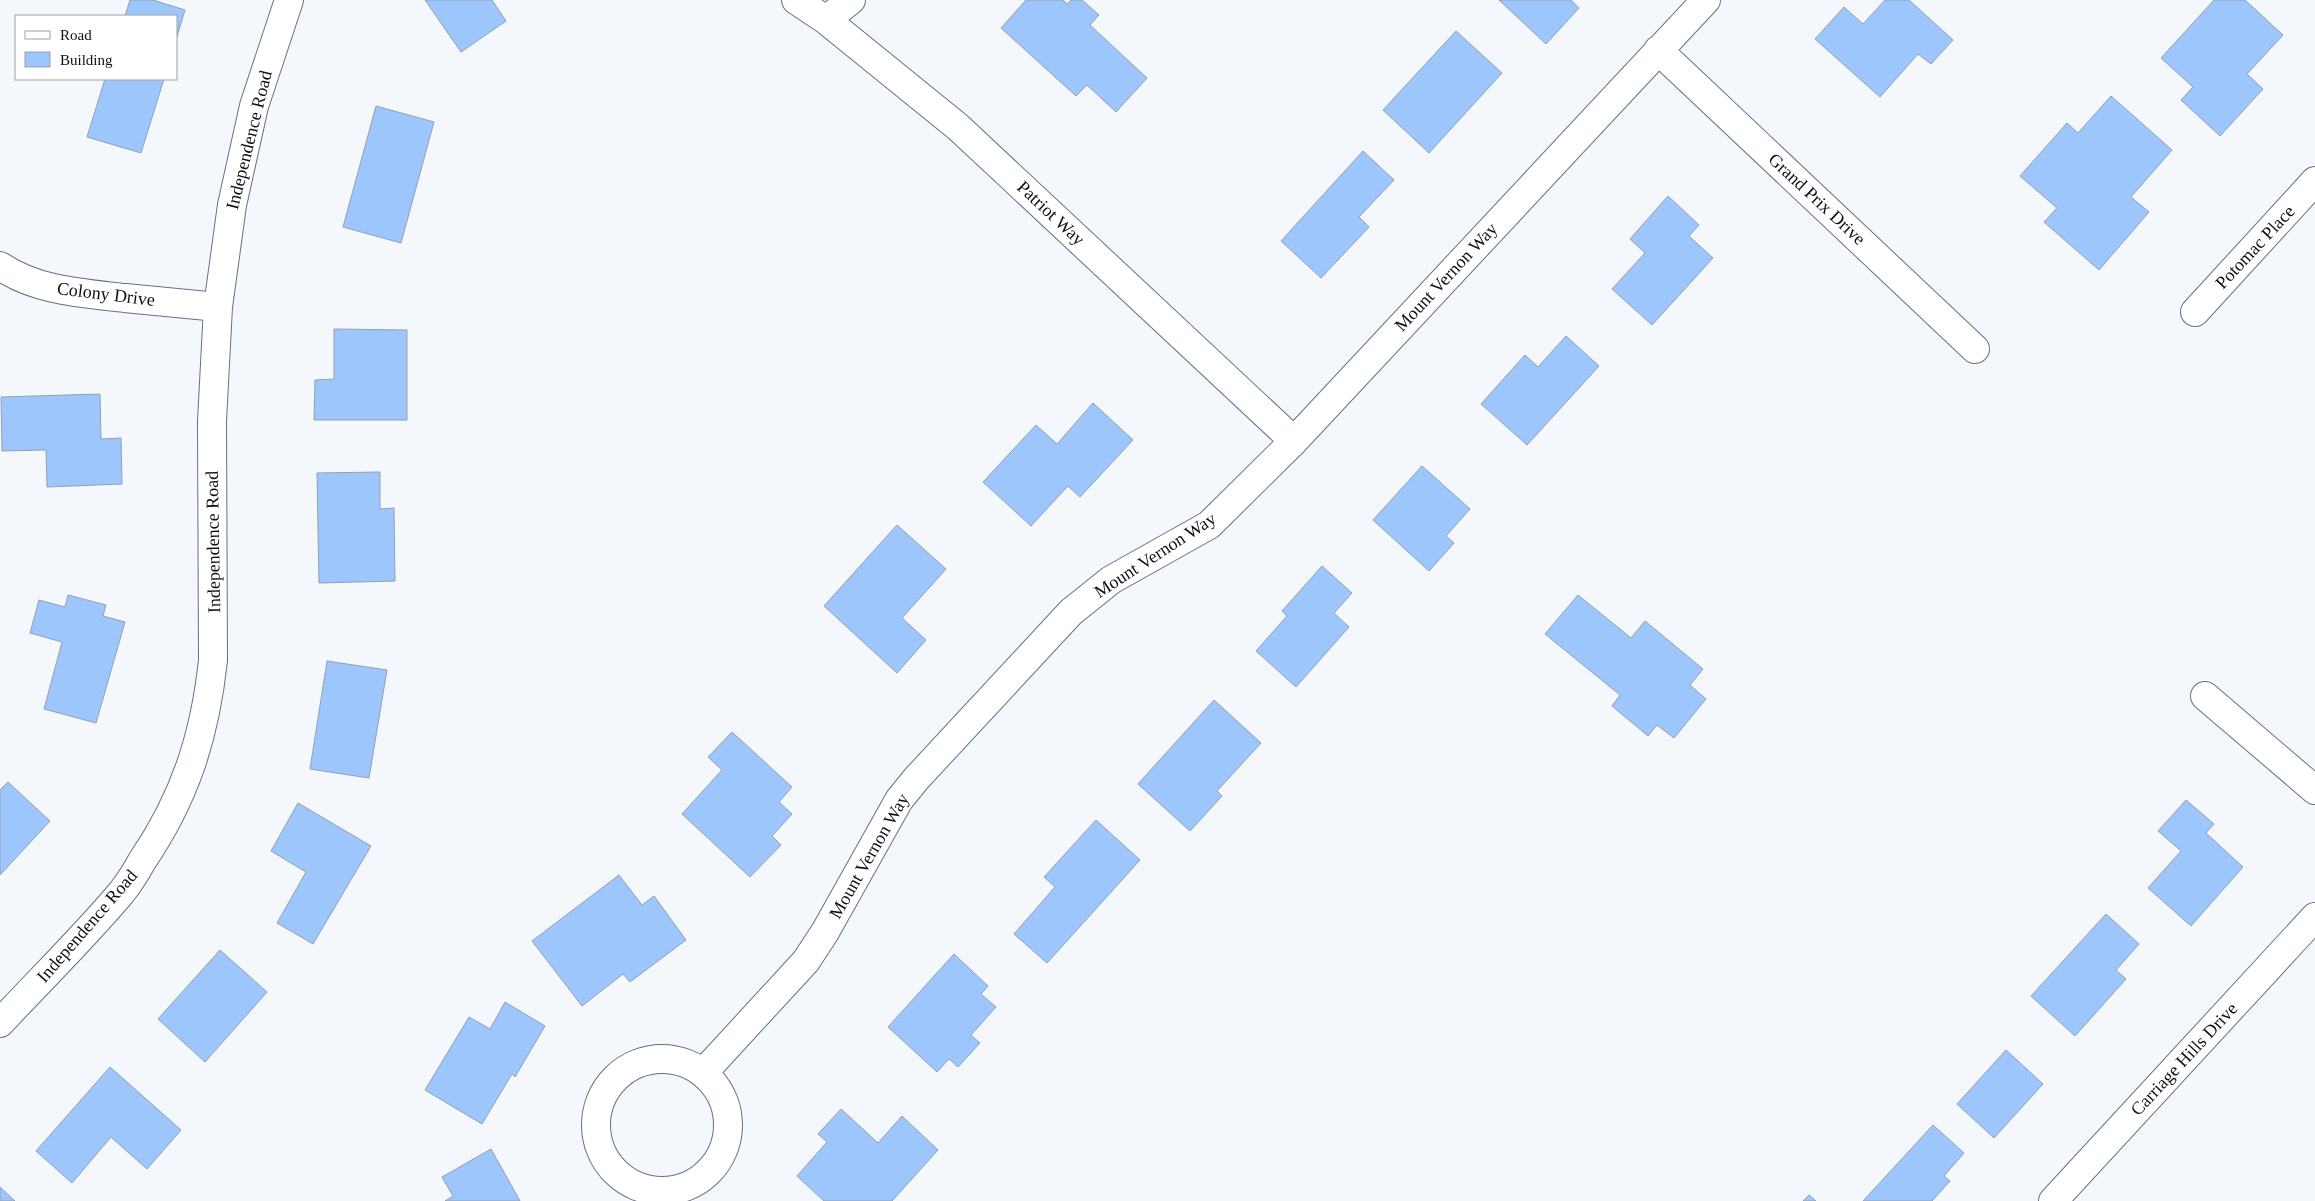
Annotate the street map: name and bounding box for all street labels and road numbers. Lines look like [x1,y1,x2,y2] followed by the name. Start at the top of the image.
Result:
[222,68,276,212] street label: Independence Road
[1764,149,1870,249] street label: Grand Prix Drive
[1013,177,1089,249] street label: Patriot Way
[2211,201,2299,293] street label: Potomac Place
[1391,219,1501,335] street label: Mount Vernon Way
[56,278,156,310] street label: Colony Drive
[202,471,224,613] street label: Independence Road
[1090,508,1220,602] street label: Mount Vernon Way
[825,790,913,922] street label: Mount Vernon Way
[33,866,141,986] street label: Independence Road
[2127,998,2241,1120] street label: Carriage Hills Drive

